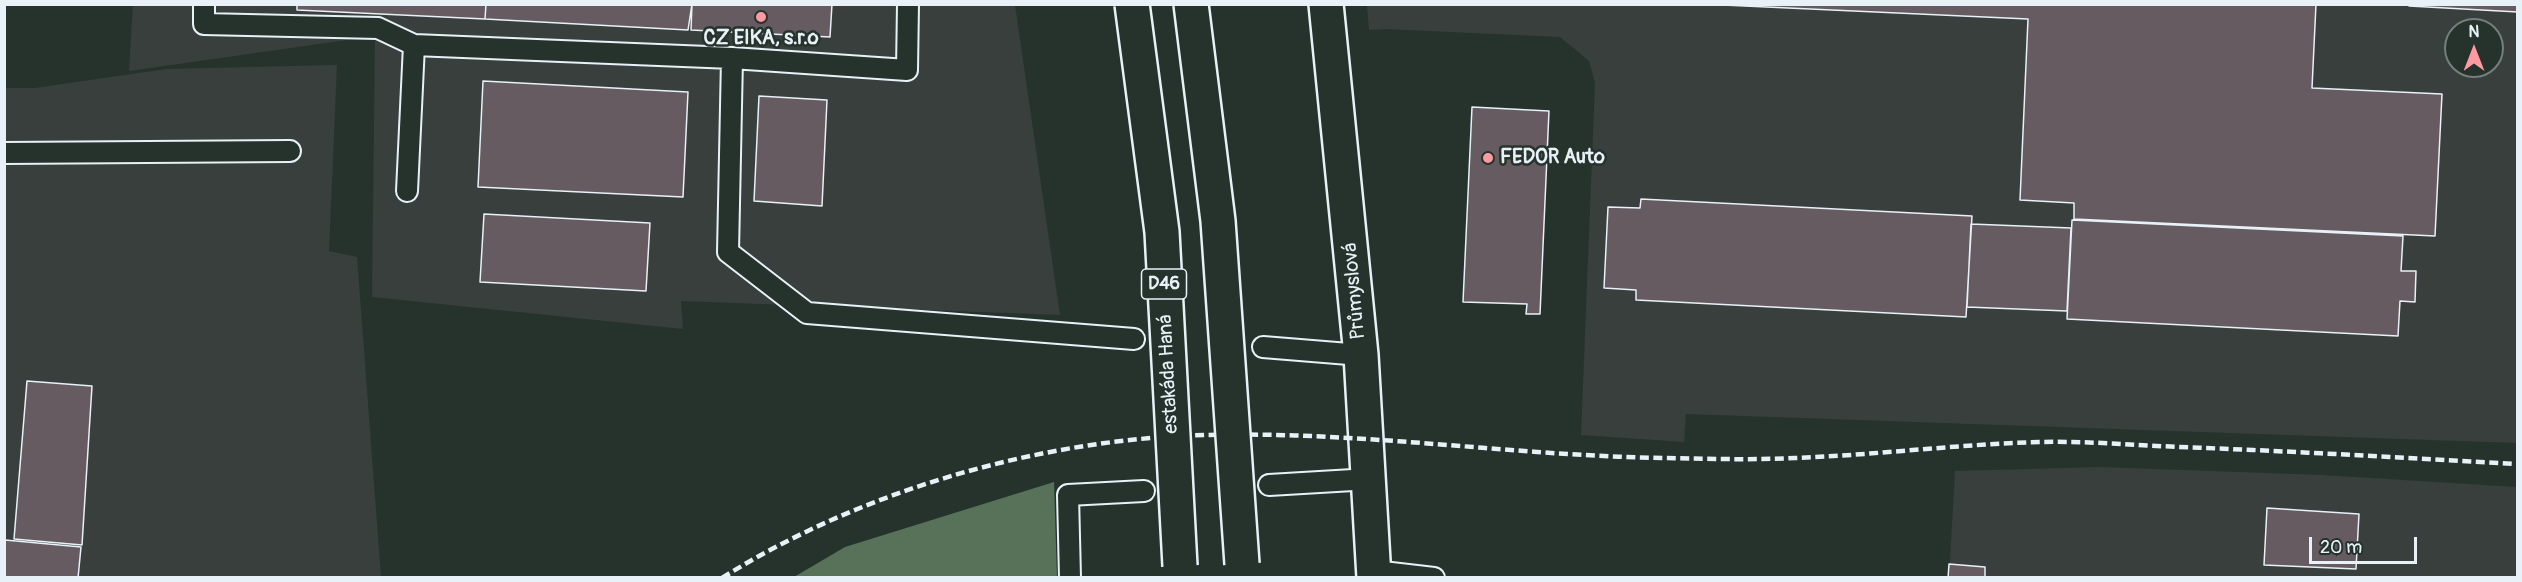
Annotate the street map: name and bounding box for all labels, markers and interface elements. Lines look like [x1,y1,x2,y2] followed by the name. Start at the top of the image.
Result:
[754,10,768,24] marker: CZ EIKA, s.r.o
[2444,18,2504,78] north arrow
[2469,22,2479,42] text: N
[703,27,819,51] place label: CZ EIKA, s.r.o
[1500,146,1605,170] place label: FEDOR Auto
[1481,151,1495,165] marker: FEDOR Auto
[1339,242,1371,340] street label: Průmyslová
[1142,269,1186,299] road number: D46
[1154,314,1184,434] street label: estakáda Haná
[2312,525,2420,563] scale bar
[2320,536,2362,559] text: 20 m

